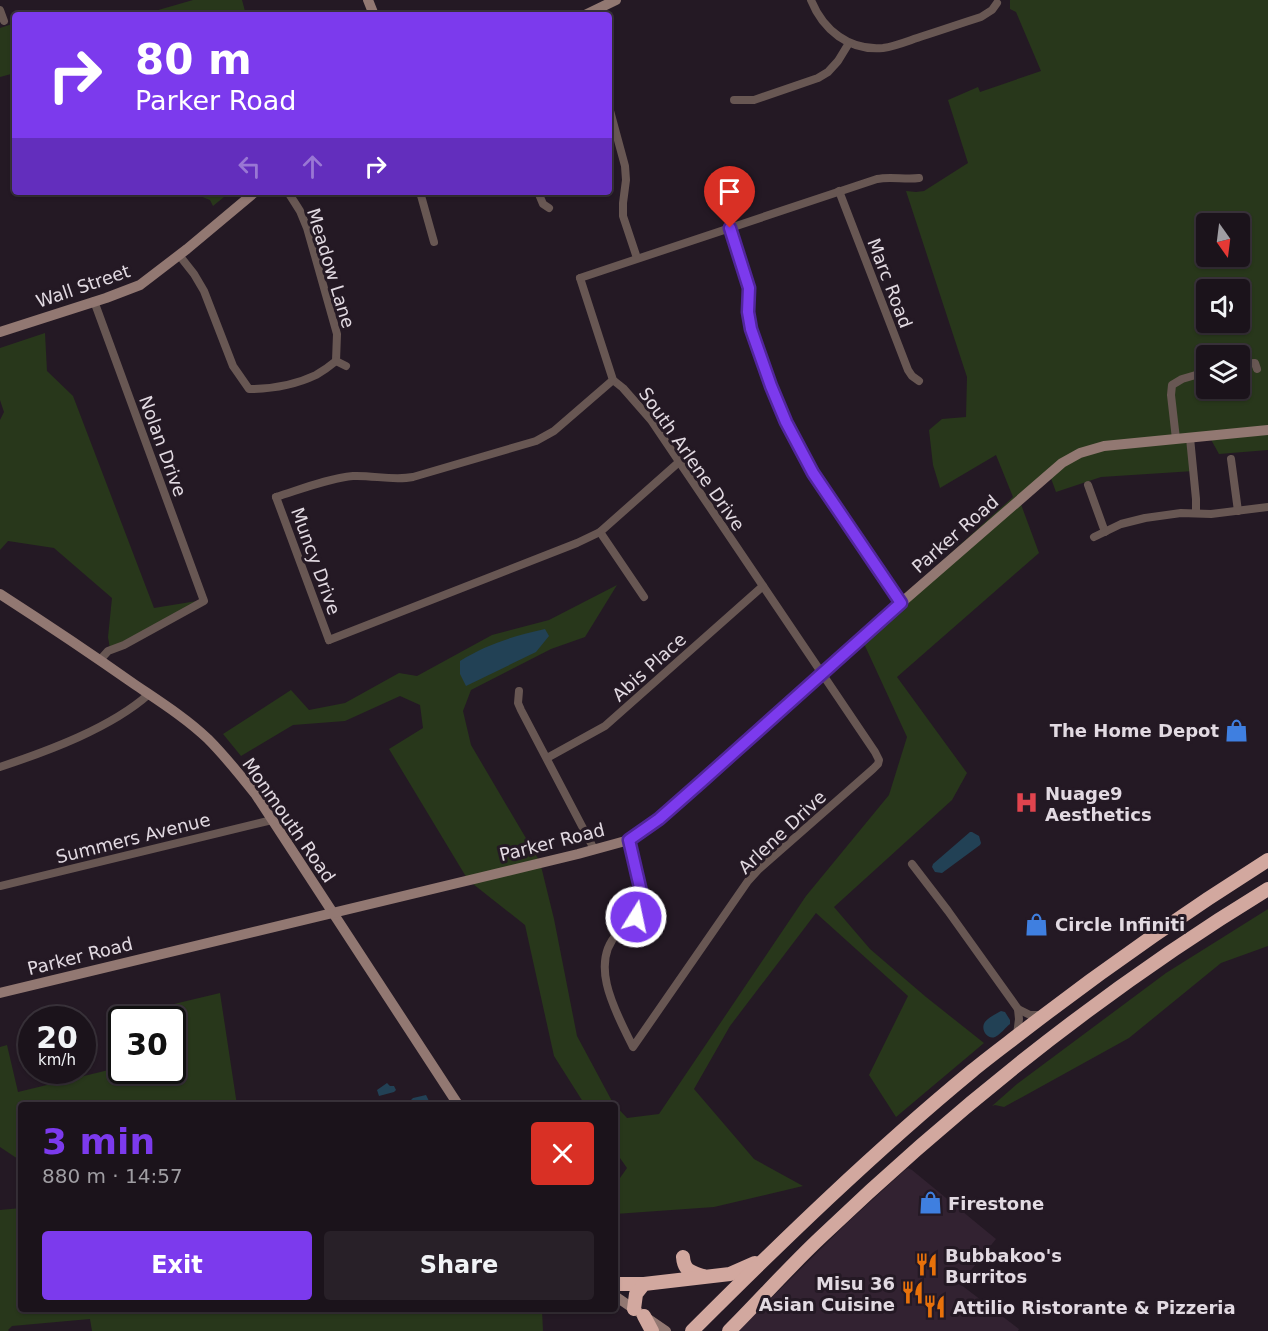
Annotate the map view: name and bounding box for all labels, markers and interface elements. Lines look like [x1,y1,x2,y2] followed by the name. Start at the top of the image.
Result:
[135,35,252,84] text: 80 m
[36,36,114,114] icon: right
[135,85,296,116] text: Parker Road
[233,150,266,183] icon: left
[296,150,329,183] icon: ahead
[359,150,392,183] icon: right
[704,166,755,228] pin
[713,175,746,208] icon: arrive
[303,206,359,330] street label: Meadow Lane
[1196,213,1250,267] north arrow
[1196,213,1250,399] map controls
[863,235,917,331] street label: Marc Road
[33,260,133,312] street label: Wall Street
[1196,279,1250,333] button: sound
[1196,345,1250,399] button: layers
[635,383,749,535] street label: South Arlene Drive
[135,393,191,499] street label: Nolan Drive
[907,491,1003,577] street label: Parker Road
[287,504,345,618] street label: Muncy Drive
[608,629,690,705] street label: Abis Place
[1224,717,1250,743] shop icon: The Home Depot
[1050,720,1219,741] place label: The Home Depot
[238,754,340,886] street label: Monmouth Road
[1045,783,1152,825] place label: Nuage9 Aesthetics
[734,786,830,878] street label: Arlene Drive
[1014,790,1040,816] hospital icon: Nuage9 Aesthetics
[54,809,212,867] street label: Summers Avenue
[497,819,607,865] street label: Parker Road
[604,885,668,949] position arrow
[1024,911,1050,937] shop icon: Circle Infiniti
[1055,914,1185,935] place label: Circle Infiniti
[25,933,135,979] street label: Parker Road
[108,1006,186,1084] speed limit sign: 30
[36,1020,78,1055] text: 20
[38,1051,76,1069] text: km/h
[42,1121,155,1162] text: 3 min
[531,1122,594,1185] button: close
[42,1164,183,1188] text: 880 m · 14:57
[917,1190,943,1216] shop icon: Firestone
[948,1193,1044,1214] place label: Firestone
[42,1231,312,1300] button: Exit
[324,1231,594,1300] button: Share
[945,1245,1062,1287] place label: Bubbakoo's Burritos
[914,1252,940,1278] restaurant icon: Bubbakoo's Burritos
[759,1273,895,1315] place label: Misu 36 Asian Cuisine
[900,1280,926,1306] restaurant icon: Misu 36 Asian Cuisine
[922,1294,948,1320] restaurant icon: Attilio Ristorante & Pizzeria
[953,1297,1236,1318] place label: Attilio Ristorante & Pizzeria

